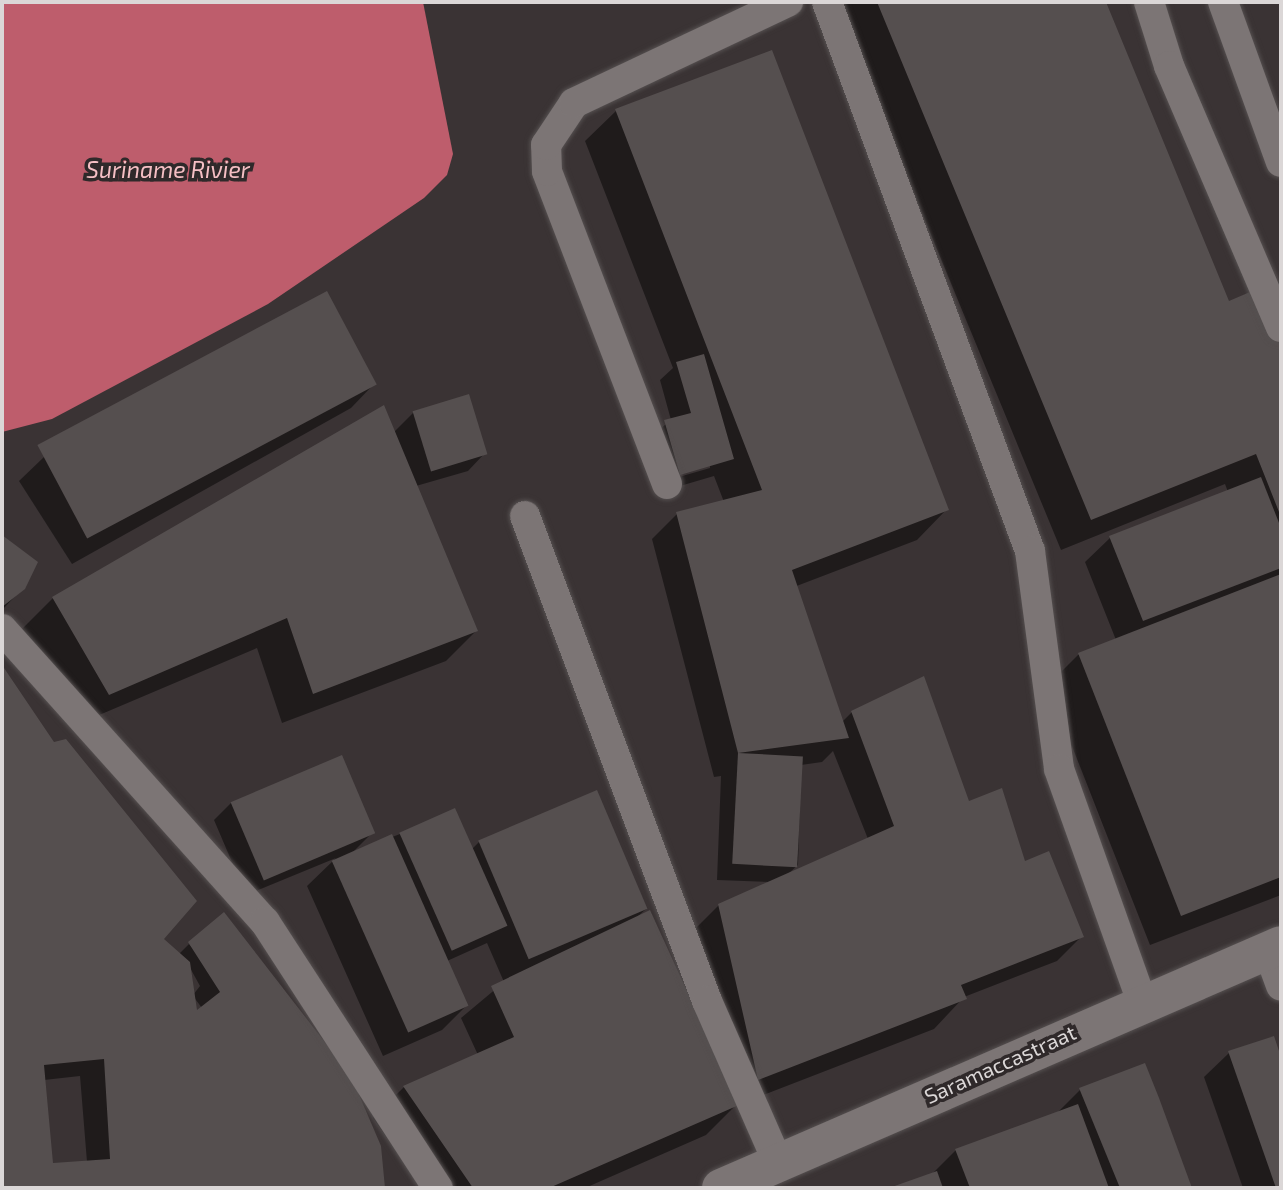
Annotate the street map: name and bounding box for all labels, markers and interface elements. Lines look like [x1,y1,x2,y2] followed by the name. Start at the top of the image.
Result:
[86,155,250,183] water label: Suriname Rivier
[920,1019,1080,1109] street label: Saramaccastraat

